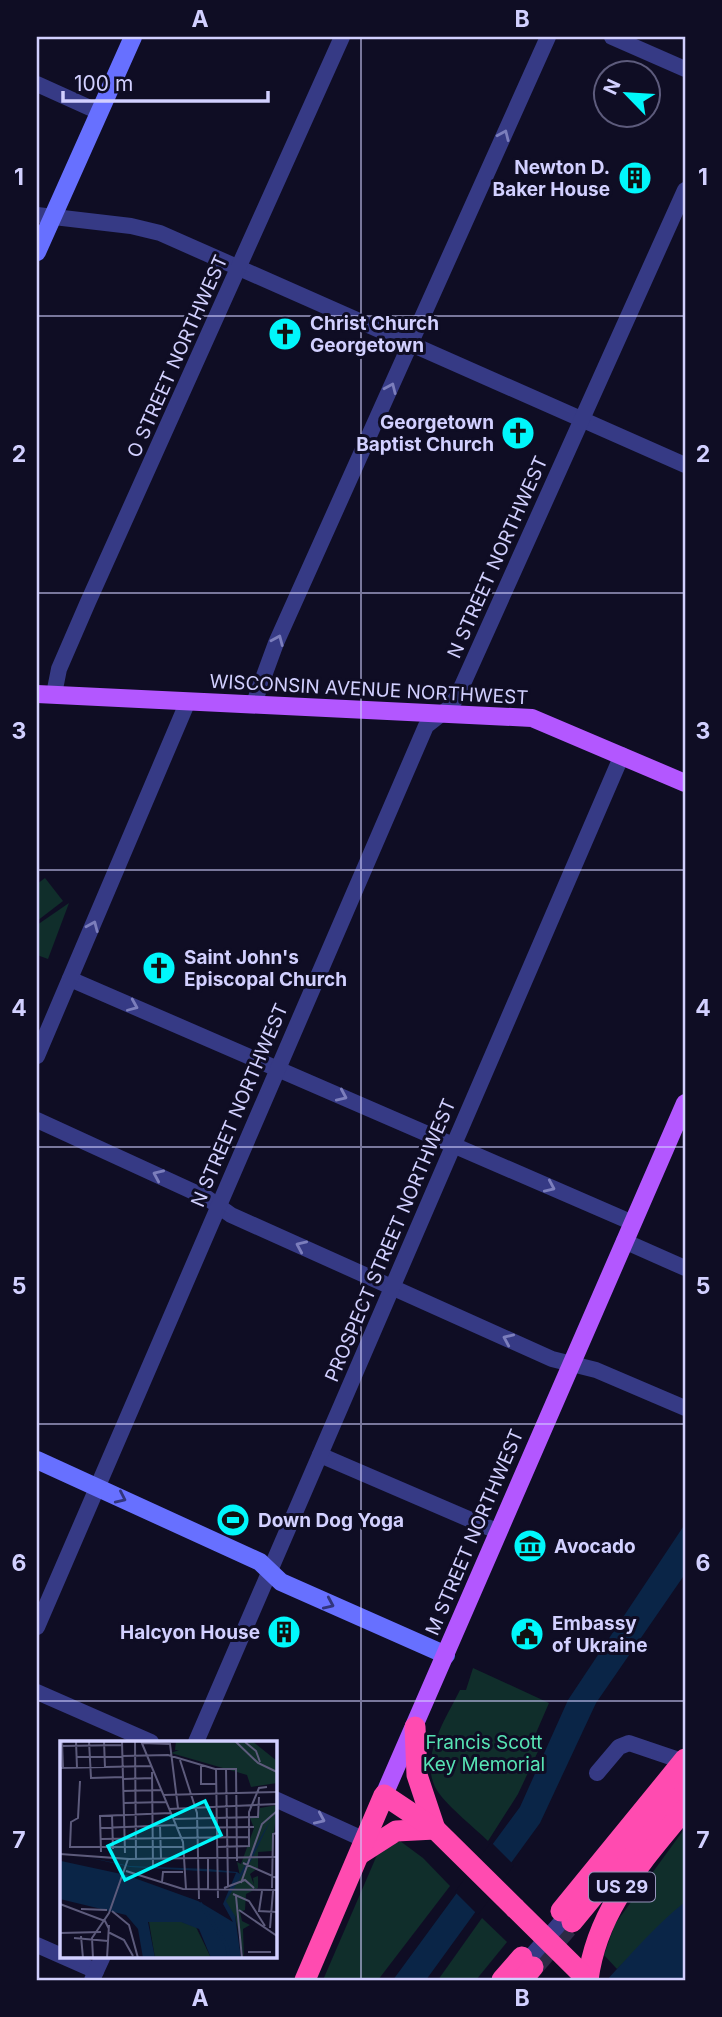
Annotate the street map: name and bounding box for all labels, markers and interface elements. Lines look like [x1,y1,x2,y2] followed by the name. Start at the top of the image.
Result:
[191,5,209,33] text: A
[514,5,530,33] text: B
[63,60,268,104] scale bar
[592,60,662,130] north arrow
[74,71,133,96] text: 100 m
[599,76,626,98] text: N
[496,130,510,142] one-way arrow
[493,156,610,201] place label: Newton D. Baker House
[616,159,654,197] building icon: Newton D. Baker House
[14,163,24,191] text: 1
[698,163,708,191] text: 1
[122,251,233,461] street label: O STREET NORTHWEST
[310,312,439,357] place label: Christ Church Georgetown
[266,315,304,353] church icon: Christ Church Georgetown
[383,382,397,395] one-way arrow
[356,411,494,456] place label: Georgetown Baptist Church
[499,414,537,452] church icon: Georgetown Baptist Church
[12,440,26,468] text: 2
[696,440,710,468] text: 2
[442,453,552,662] street label: N STREET NORTHWEST
[269,634,283,646] one-way arrow
[209,670,529,709] street label: WISCONSIN AVENUE NORTHWEST
[12,717,26,745] text: 3
[696,717,710,745] text: 3
[85,920,99,933] one-way arrow
[184,946,347,991] place label: Saint John's Episcopal Church
[140,949,178,987] church icon: Saint John's Episcopal Church
[11,994,27,1022] text: 4
[695,994,711,1022] text: 4
[125,998,138,1012] one-way arrow
[186,1000,293,1210] street label: N STREET NORTHWEST
[335,1088,347,1102] one-way arrow
[320,1095,461,1385] street label: PROSPECT STREET NORTHWEST
[153,1170,165,1184] one-way arrow
[543,1179,555,1193] one-way arrow
[295,1240,308,1254] one-way arrow
[12,1272,26,1300] text: 5
[696,1272,710,1300] text: 5
[503,1333,515,1347] one-way arrow
[421,1426,528,1639] street label: M STREET NORTHWEST
[114,1490,127,1504] one-way arrow
[214,1501,252,1539] sports icon: Down Dog Yoga
[258,1509,404,1532] place label: Down Dog Yoga
[511,1527,549,1565] museum icon: Avocado
[554,1535,636,1558] place label: Avocado
[12,1549,26,1577] text: 6
[696,1549,710,1577] text: 6
[322,1596,334,1610] one-way arrow
[552,1612,647,1657] place label: Embassy of Ukraine
[265,1613,303,1651] building icon: Halcyon House
[508,1615,546,1653] public building icon: Embassy of Ukraine
[120,1621,260,1644] place label: Halcyon House
[423,1731,545,1776] park label: Francis Scott Key Memorial
[60,1741,276,1958] inset map
[313,1811,325,1825] one-way arrow
[12,1826,26,1854] text: 7
[696,1826,710,1854] text: 7
[589,1872,655,1901] road number: US 29
[191,1984,209,2012] text: A
[514,1984,530,2012] text: B

